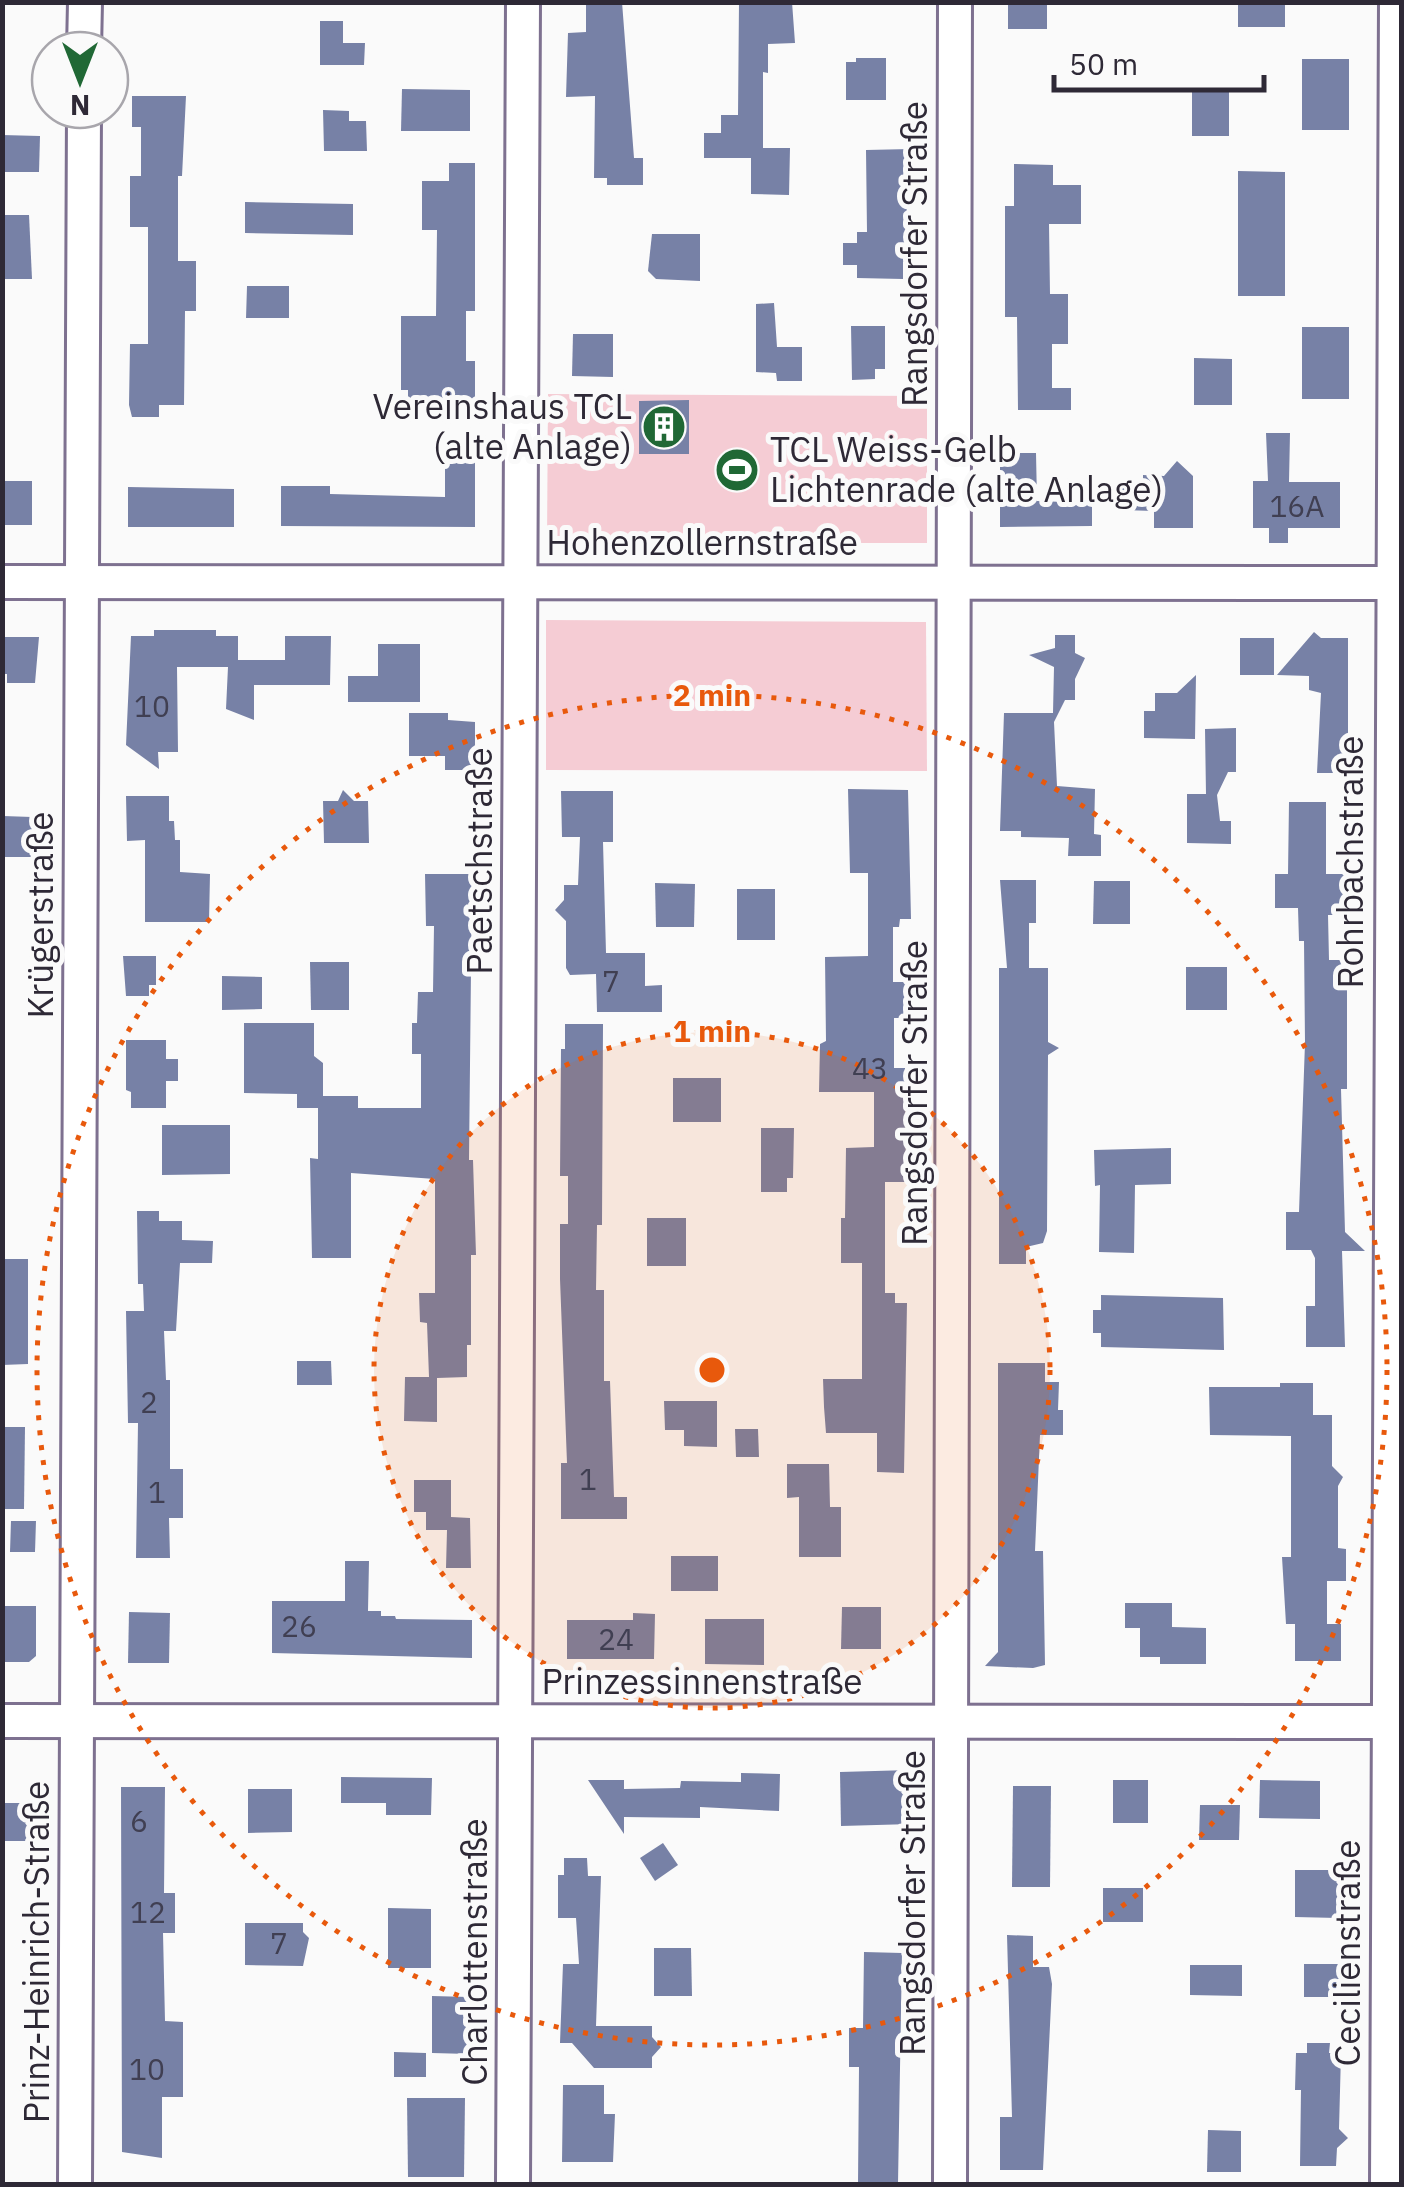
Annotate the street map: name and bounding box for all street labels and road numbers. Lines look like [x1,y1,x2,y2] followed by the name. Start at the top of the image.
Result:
[891,101,937,407] street label: Rangsdorfer Straße
[546,519,858,565] street label: Hohenzollernstraße
[1327,736,1373,988] street label: Rohrbachstraße
[456,747,502,975] street label: Paetschstraße
[17,812,63,1019] street label: Krügerstraße
[891,940,937,1246] street label: Rangsdorfer Straße
[541,1658,863,1704] street label: Prinzessinnenstraße
[889,1750,935,2056] street label: Rangsdorfer Straße
[13,1781,59,2123] street label: Prinz-Heinrich-Straße
[451,1818,497,2086] street label: Charlottenstraße
[1324,1840,1370,2066] street label: Cecilienstraße

